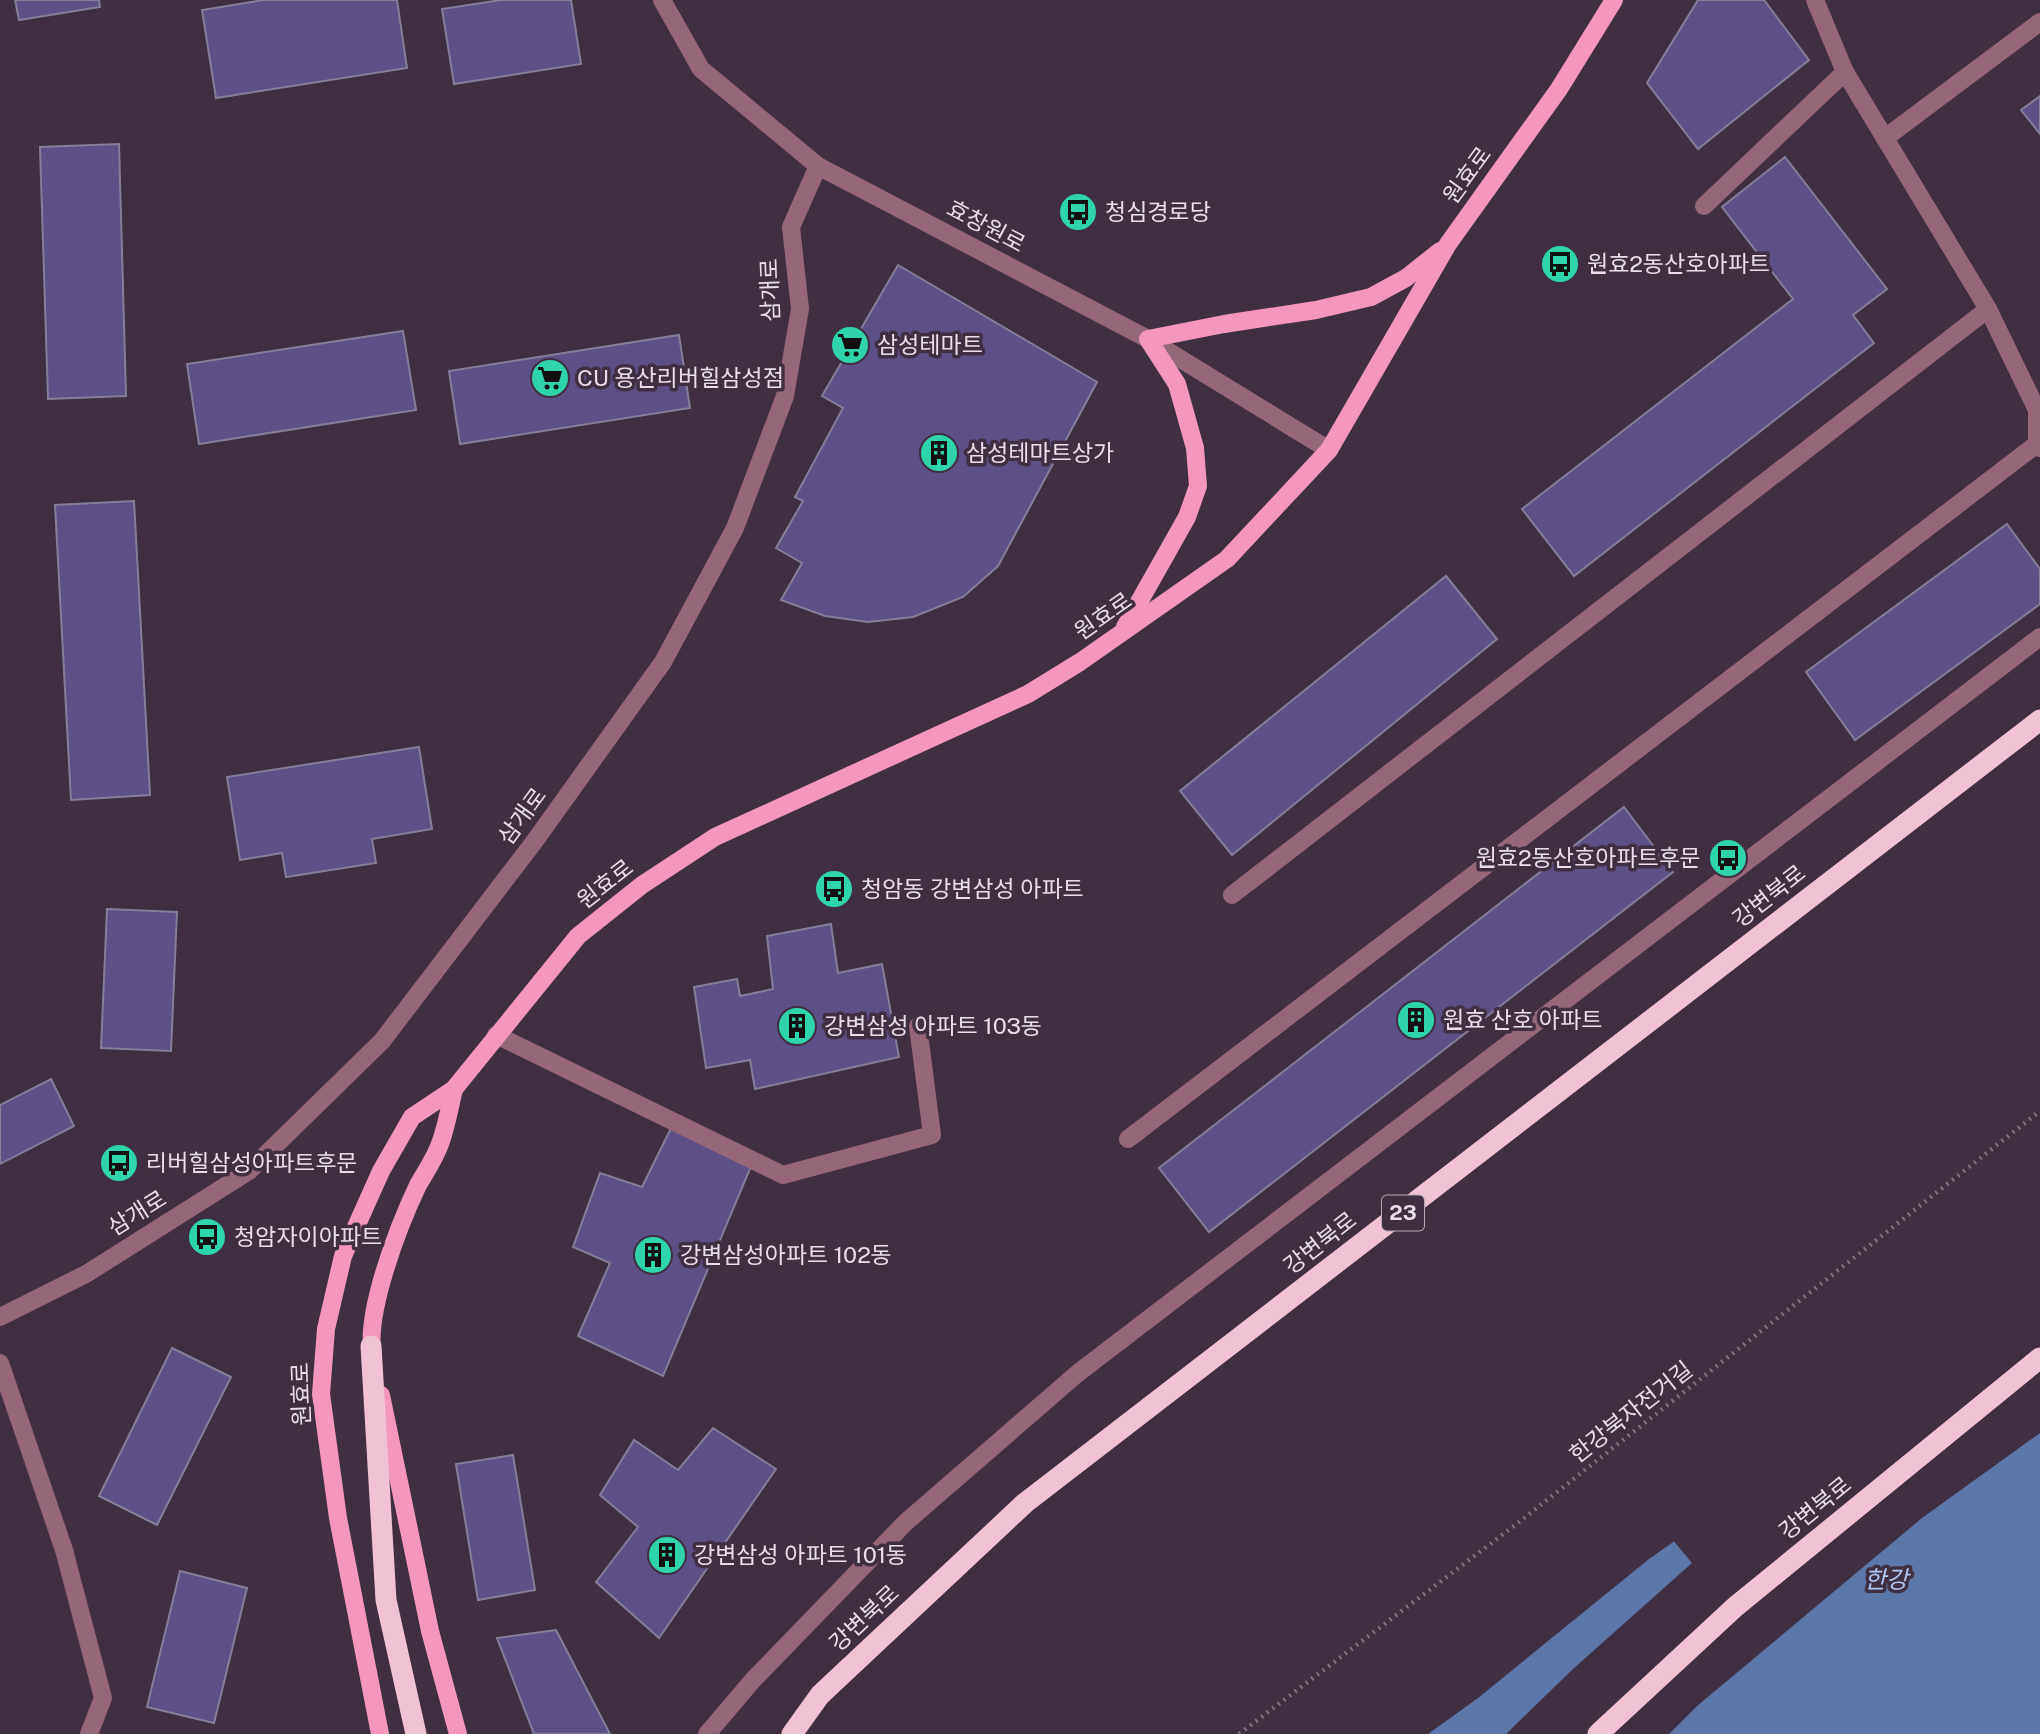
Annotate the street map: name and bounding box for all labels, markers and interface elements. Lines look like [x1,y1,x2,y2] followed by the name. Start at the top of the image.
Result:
[1437,141,1496,208] street label: 원효로
[1057,191,1099,233] bus stop icon: 청심경로당
[943,194,1030,257] street label: 효창원로
[1105,198,1211,225] place label: 청심경로당
[1539,243,1581,285] bus stop icon: 원효2동산호아파트
[1587,250,1770,277] place label: 원효2동산호아파트
[755,258,784,322] street label: 삼개로
[829,324,871,366] supermarket icon: 삼성테마트
[877,331,983,358] place label: 삼성테마트
[529,357,571,399] supermarket icon: CU 용산리버힐삼성점
[577,364,784,391] place label: CU 용산리버힐삼성점
[918,432,960,474] building icon: 삼성테마트상가
[966,439,1114,466] place label: 삼성테마트상가
[1069,586,1136,645] street label: 원효로
[492,782,551,849] street label: 삼개로
[1707,837,1749,879] bus stop icon: 원효2동산호아파트후문
[1476,844,1701,871] place label: 원효2동산호아파트후문
[571,853,638,914] street label: 원효로
[1727,859,1810,932] street label: 강변북로
[813,868,855,910] bus stop icon: 청암동 강변삼성 아파트
[861,875,1084,902] place label: 청암동 강변삼성 아파트
[1395,999,1437,1041] building icon: 원효 산호 아파트
[776,1005,818,1047] building icon: 강변삼성 아파트 103동
[1443,1006,1602,1033] place label: 원효 산호 아파트
[824,1012,1042,1039] place label: 강변삼성 아파트 103동
[98,1142,140,1184] bus stop icon: 리버힐삼성아파트후문
[146,1149,358,1176] place label: 리버힐삼성아파트후문
[103,1184,171,1241] street label: 삼개로
[1382,1196,1424,1230] road number: 23
[1278,1206,1361,1279] street label: 강변북로
[186,1216,228,1258] bus stop icon: 청암자이아파트
[234,1223,382,1250] place label: 청암자이아파트
[632,1234,674,1276] building icon: 강변삼성아파트 102동
[680,1241,892,1268] place label: 강변삼성아파트 102동
[1564,1355,1697,1468] street label: 한강북자전거길
[286,1362,315,1426] street label: 원효로
[1773,1470,1856,1545] street label: 강변북로
[646,1534,688,1576] building icon: 강변삼성 아파트 101동
[694,1541,907,1568] place label: 강변삼성 아파트 101동
[1864,1565,1911,1593] water label: 한강
[824,1579,904,1656] street label: 강변북로

